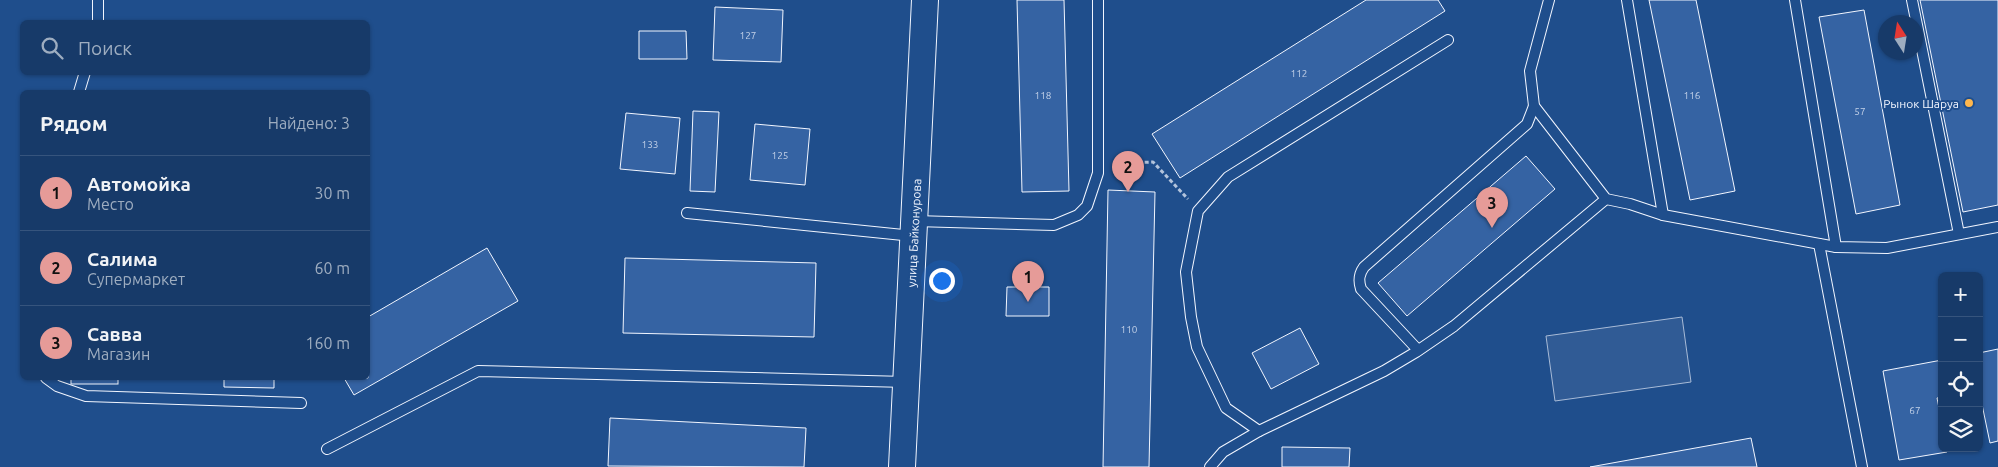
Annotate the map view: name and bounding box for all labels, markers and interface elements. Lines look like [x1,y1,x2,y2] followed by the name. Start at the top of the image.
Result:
[1878,15,1923,60] north arrow
[20,20,370,75] search box
[740,30,756,41] house number: 127
[38,34,66,62] icon: search
[78,37,132,59] text: Поиск
[1291,68,1307,79] house number: 112
[1035,90,1052,101] house number: 118
[1684,90,1701,101] house number: 116
[1883,97,1959,110] place label: Рынок Шаруа
[1963,97,1975,109] marker: Рынок Шаруа
[1854,106,1866,117] house number: 57
[40,111,108,135] text: Рядом
[268,114,350,132] text: Найдено: 3
[642,139,658,150] house number: 133
[772,150,788,161] house number: 125
[1112,151,1144,192] pin: 2
[87,173,191,195] text: Автомойка
[905,178,923,288] street label: улица Байконурова
[51,184,61,202] text: 1
[314,184,350,202] text: 30 m
[1476,187,1508,228] pin: 3
[87,195,134,213] text: Место
[87,248,158,270] text: Салима
[51,259,61,277] text: 2
[314,259,350,277] text: 60 m
[1012,261,1044,302] pin: 1
[929,268,955,294] your location
[87,270,185,288] text: Супермаркет
[1938,272,1983,452] map controls
[1938,272,1983,317] button: +
[1938,317,1983,362] button: −
[87,323,142,345] text: Савва
[1121,324,1138,335] house number: 110
[51,334,61,352] text: 3
[305,334,350,352] text: 160 m
[87,345,150,363] text: Магазин
[1938,362,1983,407] button: locate
[1909,405,1921,416] house number: 67
[1938,407,1983,452] button: layers

